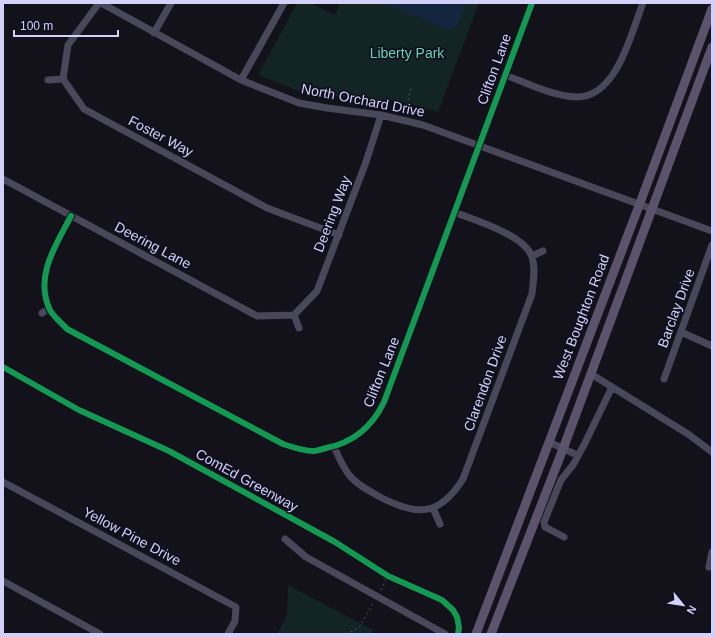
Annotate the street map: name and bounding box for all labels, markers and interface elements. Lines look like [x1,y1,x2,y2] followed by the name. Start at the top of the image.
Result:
[14,12,118,38] scale bar
[20,19,53,33] text: 100 m
[474,31,514,107] street label: Clifton Lane
[370,45,445,61] park label: Liberty Park
[300,80,426,120] street label: North Orchard Drive
[126,112,196,160] street label: Foster Way
[310,174,354,254] street label: Deering Way
[112,218,194,272] street label: Deering Lane
[550,252,612,382] street label: West Boughton Road
[654,266,698,350] street label: Barclay Drive
[460,333,510,433] street label: Clarendon Drive
[360,334,402,410] street label: Clifton Lane
[193,445,301,515] street label: ComEd Greenway
[80,503,184,569] street label: Yellow Pine Drive
[663,585,703,625] north arrow
[684,604,699,616] text: N

